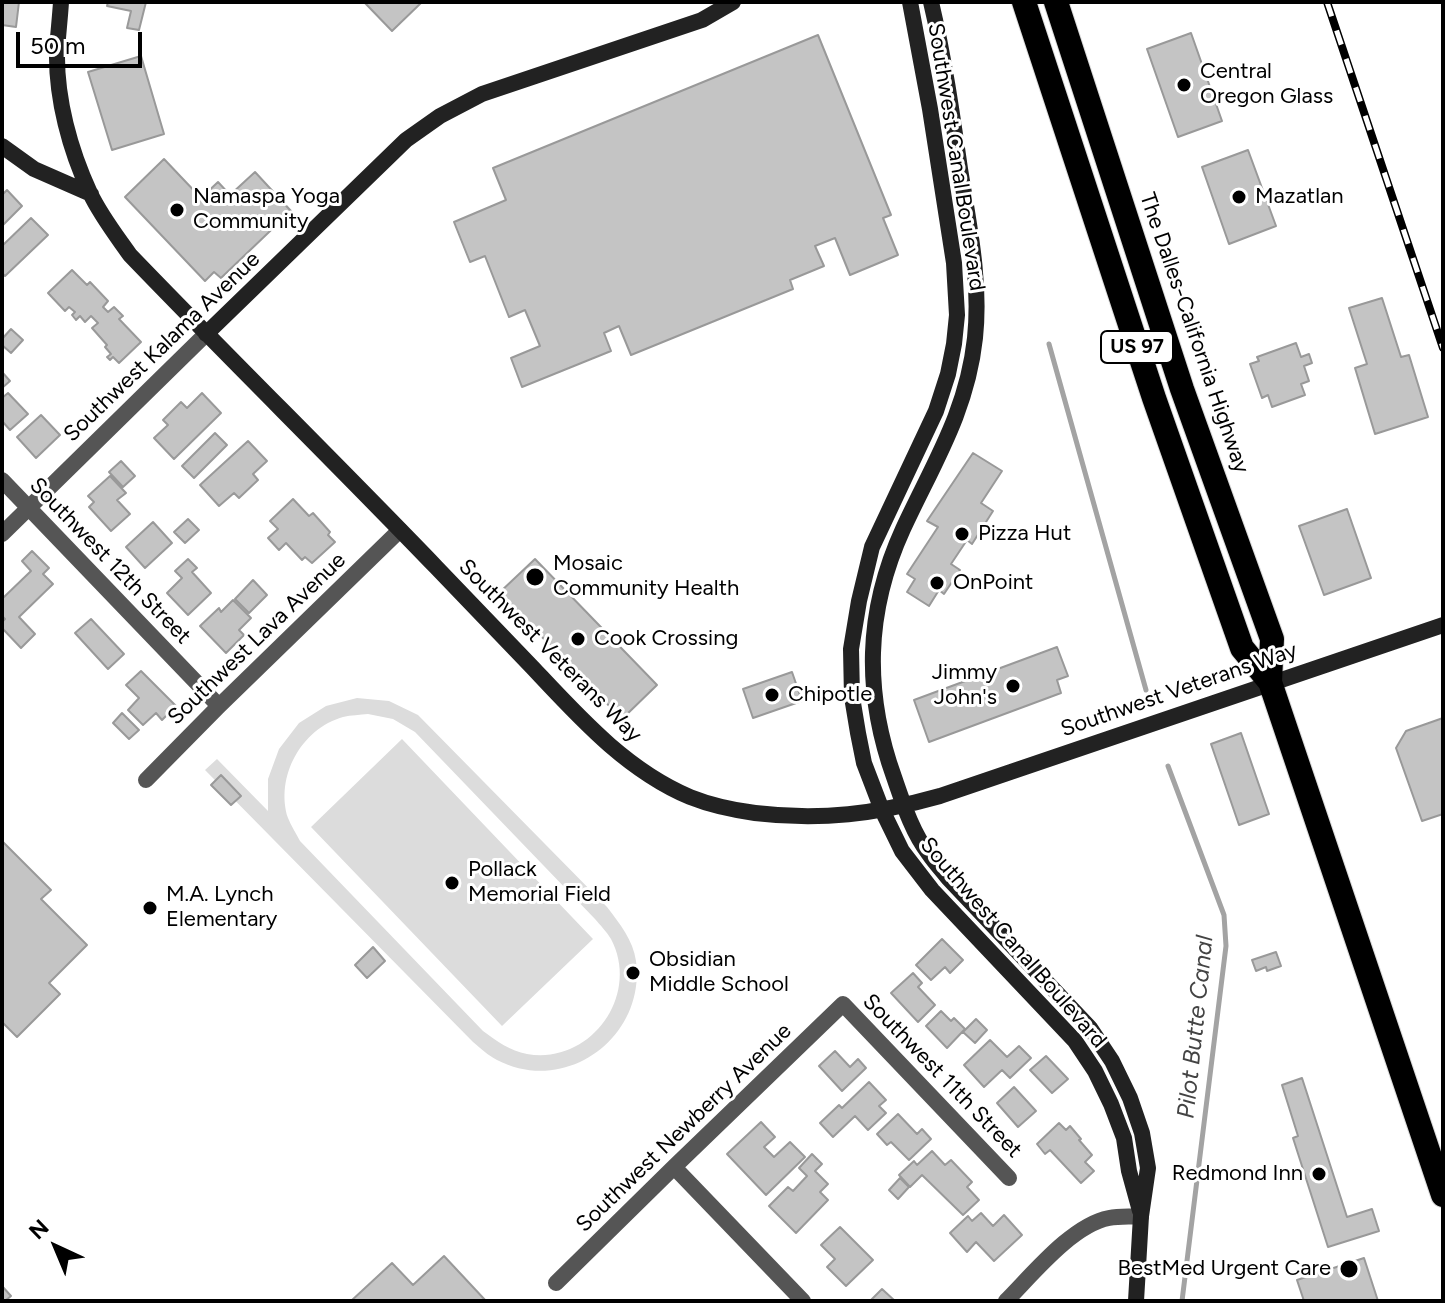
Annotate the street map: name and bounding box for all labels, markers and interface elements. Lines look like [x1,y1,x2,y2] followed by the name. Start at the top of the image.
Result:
[20,16,146,66] scale bar
[922,21,990,293] street label: Southwest Canal Boulevard
[30,31,86,60] text: 50 m
[1200,59,1333,110] place label: Central Oregon Glass
[1175,76,1193,94] marker: Central Oregon Glass
[193,184,340,236] place label: Namaspa Yoga Community
[1255,184,1344,210] place label: Mazatlan
[1230,188,1248,206] marker: Mazatlan
[1134,189,1254,477] street label: The Dalles-California Highway
[168,201,186,219] marker: Namaspa Yoga Community
[59,246,265,448] street label: Southwest Kalama Avenue
[1101,331,1173,363] road number: US 97
[24,472,196,650] street label: Southwest 12th Street
[978,521,1071,547] place label: Pizza Hut
[953,525,971,543] marker: Pizza Hut
[163,547,351,731] street label: Southwest Lava Avenue
[553,551,739,602] place label: Mosaic Community Health
[453,554,647,748] street label: Southwest Veterans Way
[524,566,546,588] marker: Mosaic Community Health
[953,570,1033,596] place label: OnPoint
[928,574,946,592] marker: OnPoint
[594,626,738,652] place label: Cook Crossing
[569,630,587,648] marker: Cook Crossing
[1057,637,1301,743] street label: Southwest Veterans Way
[932,660,997,712] place label: Jimmy John's
[1004,677,1022,695] marker: Jimmy John's
[788,682,872,708] place label: Chipotle
[763,686,781,704] marker: Chipotle
[914,832,1112,1054] street label: Southwest Canal Boulevard
[468,857,611,908] place label: Pollack Memorial Field
[443,874,461,892] marker: Pollack Memorial Field
[166,882,277,934] place label: M.A. Lynch Elementary
[141,899,159,917] marker: M.A. Lynch Elementary
[1172,934,1220,1120] water label: Pilot Butte Canal
[649,947,789,998] place label: Obsidian Middle School
[624,964,642,982] marker: Obsidian Middle School
[857,989,1027,1163] street label: Southwest 11th Street
[571,1018,797,1238] street label: Southwest Newberry Avenue
[1172,1161,1303,1187] place label: Redmond Inn
[1310,1165,1328,1183] marker: Redmond Inn
[16,1207,96,1287] north arrow
[23,1214,54,1245] text: N
[1118,1256,1331,1282] place label: BestMed Urgent Care
[1338,1258,1360,1280] marker: BestMed Urgent Care

